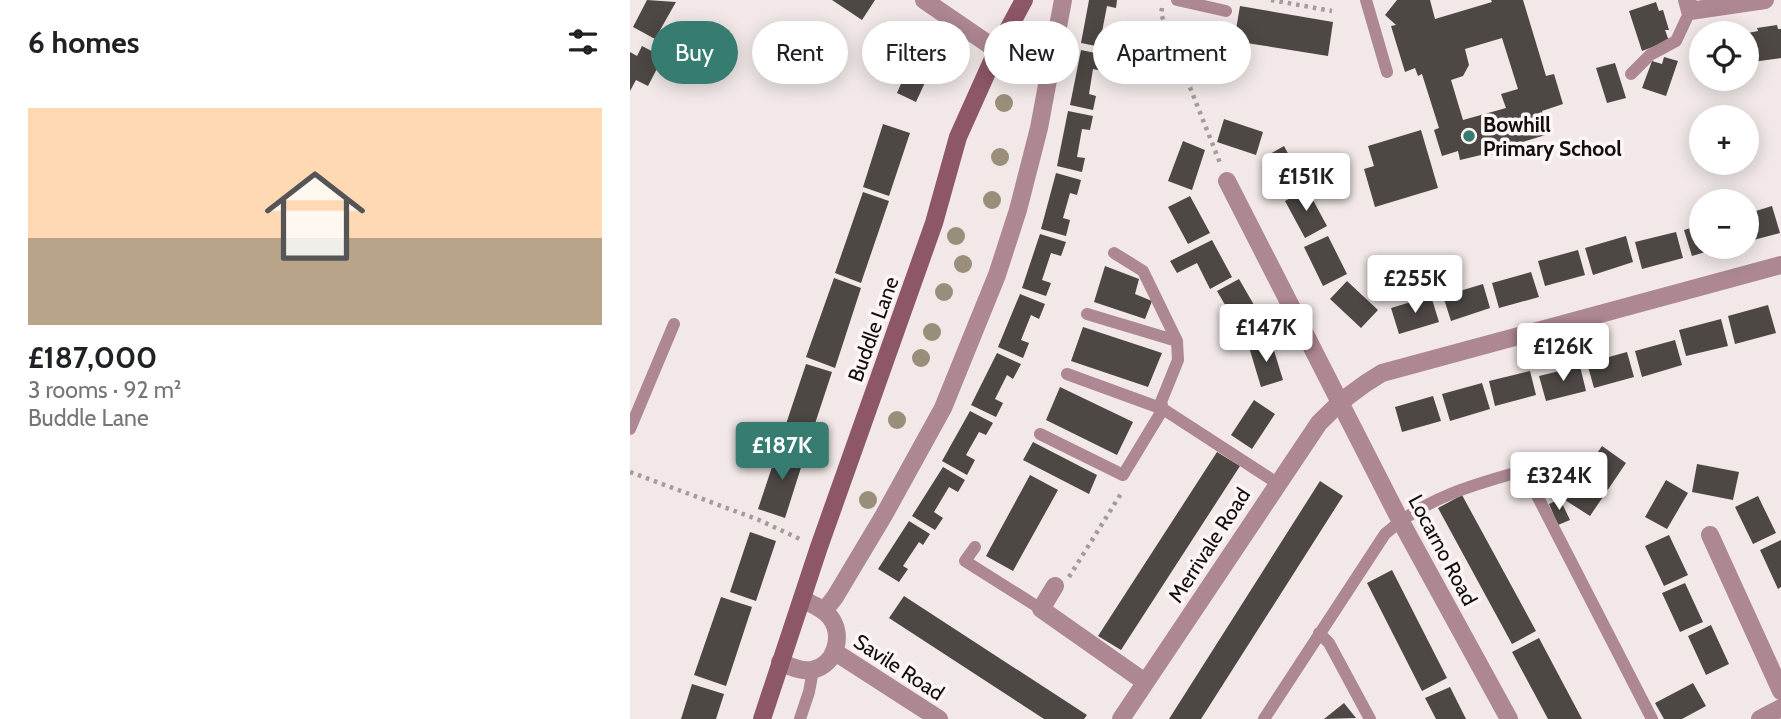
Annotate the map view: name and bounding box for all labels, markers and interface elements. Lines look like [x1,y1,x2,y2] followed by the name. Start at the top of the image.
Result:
[651,21,738,84] chip: Buy
[752,21,848,84] chip: Rent
[862,21,970,84] chip: Filters
[984,21,1079,84] chip: New
[1093,21,1251,84] chip: Apartment
[1689,21,1759,259] map controls
[1689,21,1759,91] button: locate
[564,23,602,61] icon: filters
[28,24,139,61] text: 6 homes
[1689,105,1759,175] button: +
[1483,112,1622,161] place label: Bowhill Primary School
[1461,128,1477,144] marker: Bowhill Primary School
[252,153,378,279] icon: home
[1257,154,1355,213] pin: £151K
[1278,162,1334,190] text: £151K
[1689,189,1759,259] button: −
[1366,256,1464,315] pin: £255K
[1383,264,1447,292] text: £255K
[842,273,904,385] street label: Buddle Lane
[1217,304,1315,364] pin: £147K
[1236,313,1296,341] text: £147K
[1514,324,1612,383] pin: £126K
[1533,332,1593,360] text: £126K
[28,339,157,376] text: £187,000
[28,376,182,404] text: 3 rooms · 92 m²
[28,404,149,432] text: Buddle Lane
[733,422,831,482] pin: £187K
[752,431,812,459] text: £187K
[1510,452,1608,512] pin: £324K
[1526,461,1592,489] text: £324K
[1163,483,1255,607] street label: Merrivale Road
[1403,490,1483,610] street label: Locarno Road
[849,629,949,705] street label: Savile Road

